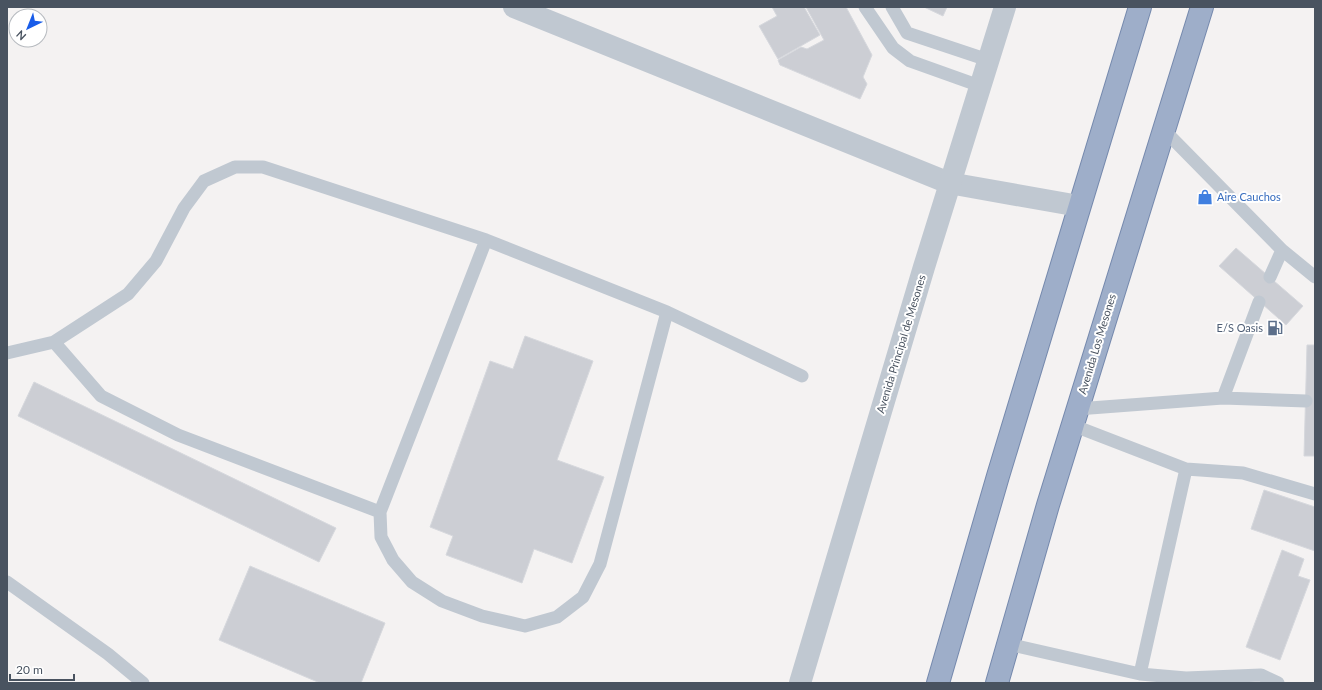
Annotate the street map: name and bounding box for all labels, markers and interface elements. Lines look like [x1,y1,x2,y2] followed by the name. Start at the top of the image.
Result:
[8,8,48,48] north arrow
[13,28,28,43] text: N
[1196,188,1214,206] shop icon: Aire Cauchos
[1217,190,1281,203] place label: Aire Cauchos
[873,273,928,415] street label: Avenida Principal de Mesones
[1075,292,1118,396] street label: Avenida Los Mesones
[1266,319,1284,337] fuel station icon: E/S Oasis
[1217,321,1263,334] place label: E/S Oasis
[10,656,74,682] scale bar
[16,662,43,677] text: 20 m

